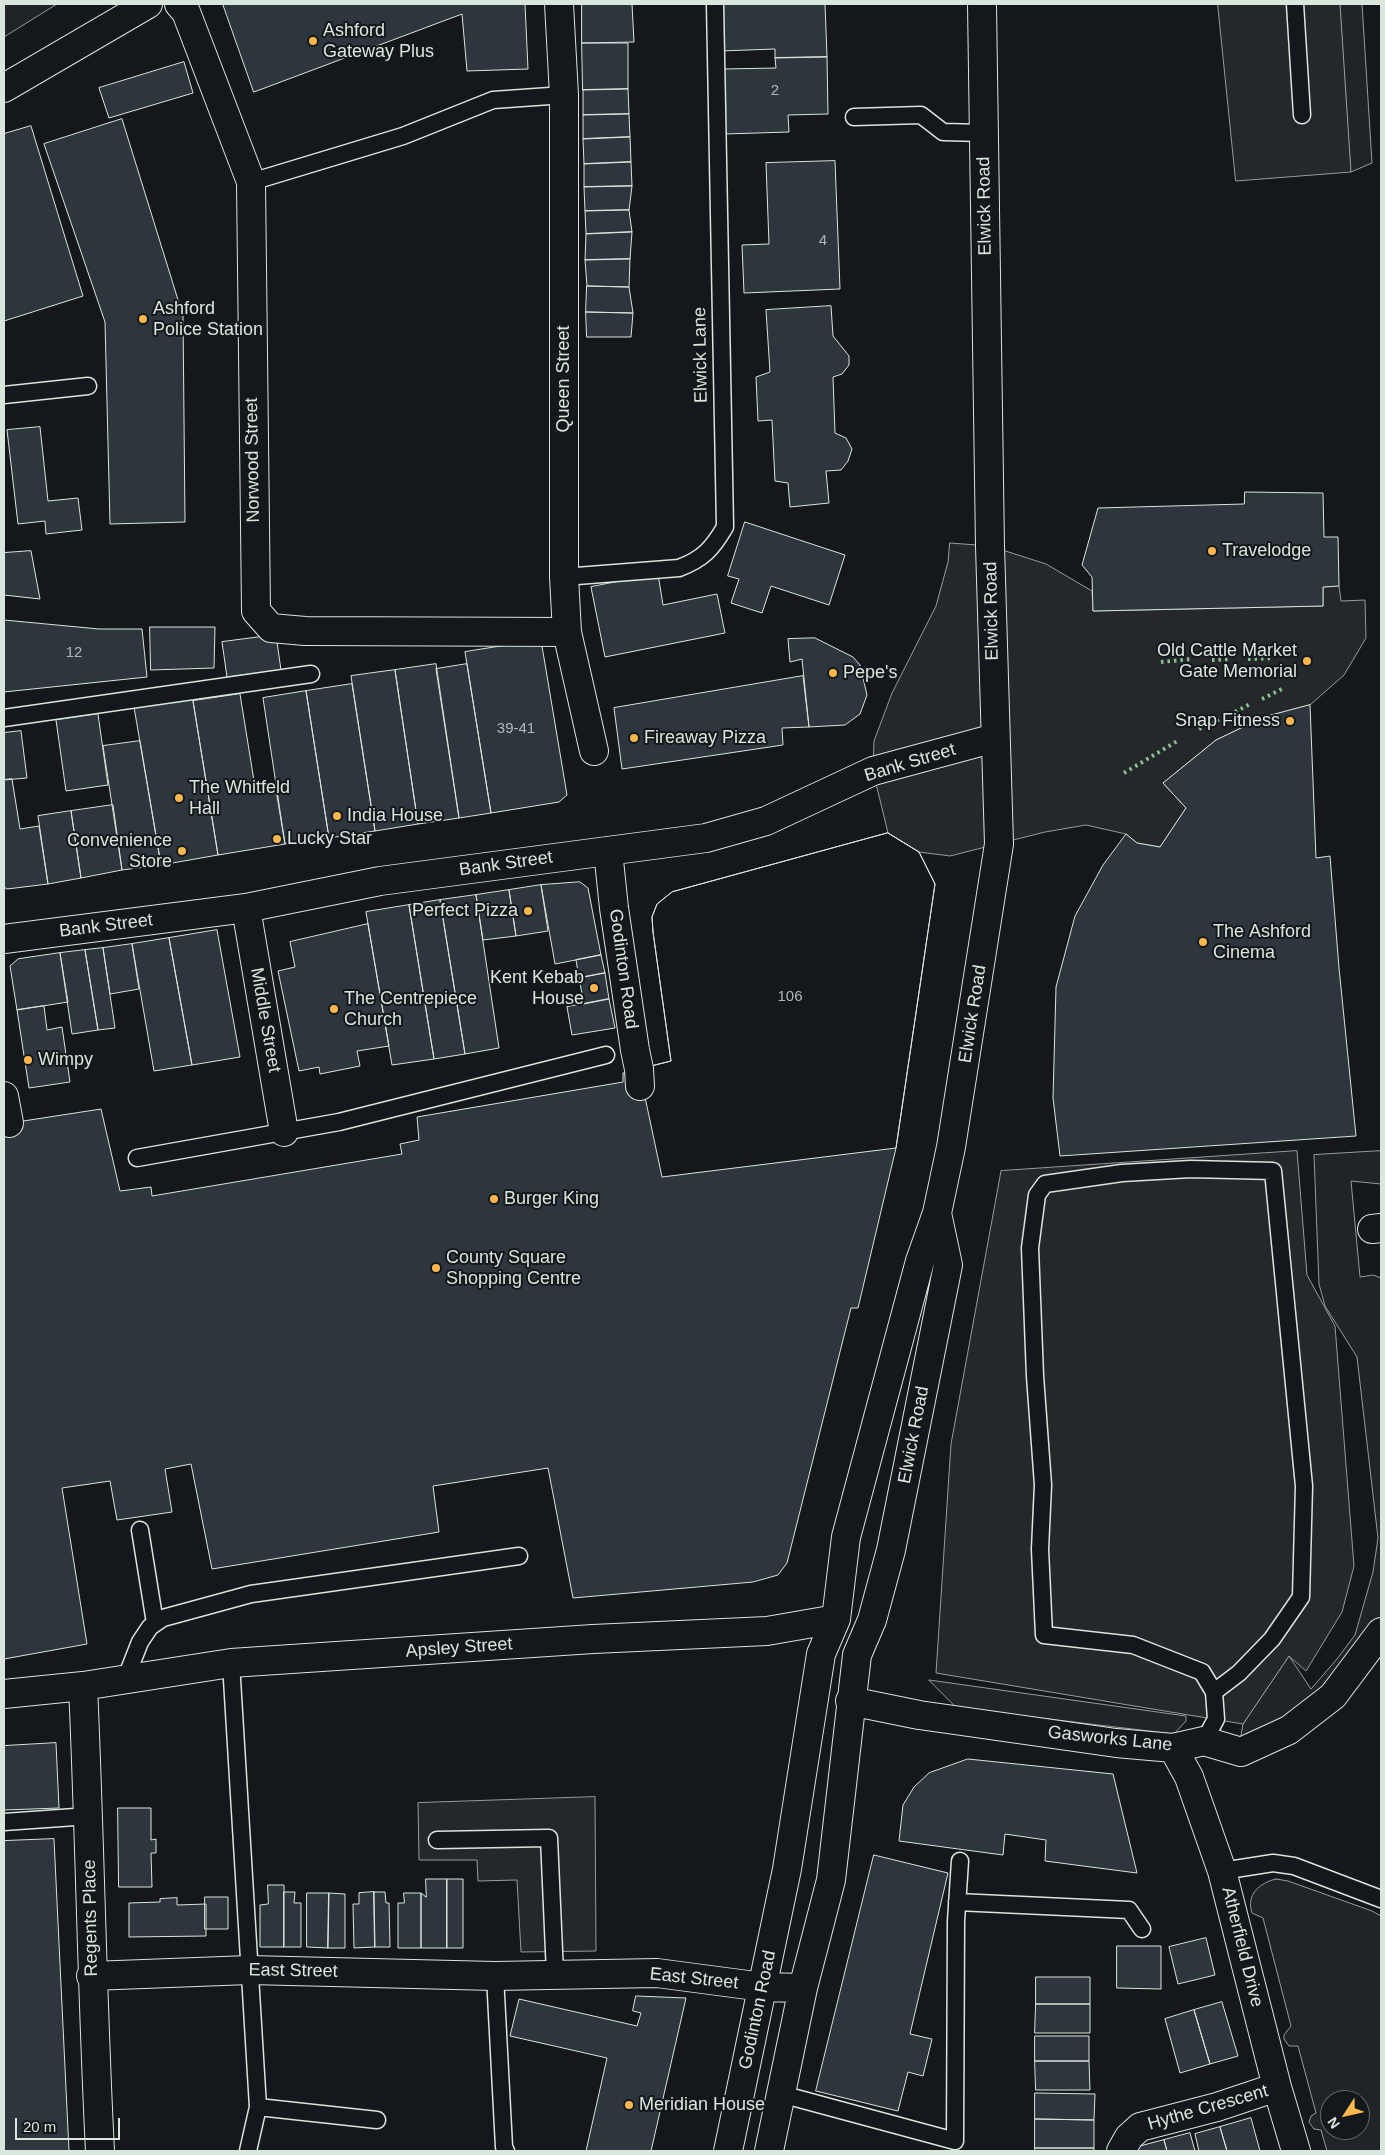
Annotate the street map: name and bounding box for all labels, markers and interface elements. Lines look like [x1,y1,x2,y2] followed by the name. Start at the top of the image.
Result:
[323,20,434,62] place label: Ashford Gateway Plus
[307,35,319,47] marker: Ashford Gateway Plus
[771,82,779,100] house number: 2
[973,156,997,256] street label: Elwick Road
[819,232,827,250] house number: 4
[153,298,263,340] place label: Ashford Police Station
[689,307,713,403] street label: Elwick Lane
[137,313,149,325] marker: Ashford Police Station
[553,325,575,433] street label: Queen Street
[241,397,265,523] street label: Norwood Street
[1222,540,1311,562] place label: Travelodge
[1206,545,1218,557] marker: Travelodge
[980,561,1004,661] street label: Elwick Road
[1157,640,1297,682] place label: Old Cattle Market Gate Memorial
[66,644,82,662] house number: 12
[1301,655,1313,667] marker: Old Cattle Market Gate Memorial
[843,662,897,684] place label: Pepe's
[827,667,839,679] marker: Pepe's
[1175,710,1280,732] place label: Snap Fitness
[1284,715,1296,727] marker: Snap Fitness
[497,720,535,738] house number: 39-41
[644,727,766,749] place label: Fireaway Pizza
[628,732,640,744] marker: Fireaway Pizza
[862,739,958,787] street label: Bank Street
[189,777,290,820] place label: The Whitfeld Hall
[173,792,185,804] marker: The Whitfeld Hall
[347,805,443,827] place label: India House
[331,810,343,822] marker: India House
[287,828,372,850] place label: Lucky Star
[67,830,172,872] place label: Convenience Store
[271,833,283,845] marker: Lucky Star
[176,845,188,857] marker: Convenience Store
[458,847,554,881] street label: Bank Street
[412,900,518,922] place label: Perfect Pizza
[522,905,534,917] marker: Perfect Pizza
[604,908,642,1030] street label: Godinton Road
[58,910,154,942] street label: Bank Street
[1213,921,1311,964] place label: The Ashford Cinema
[1197,936,1209,948] marker: The Ashford Cinema
[955,963,991,1065] street label: Elwick Road
[245,966,285,1074] street label: Middle Street
[490,967,584,1010] place label: Kent Kebab House
[588,982,600,994] marker: Kent Kebab House
[344,988,477,1030] place label: The Centrepiece Church
[777,988,803,1006] house number: 106
[328,1003,340,1015] marker: The Centrepiece Church
[38,1049,93,1071] place label: Wimpy
[22,1054,34,1066] marker: Wimpy
[504,1188,599,1210] place label: Burger King
[488,1193,500,1205] marker: Burger King
[446,1247,581,1290] place label: County Square Shopping Centre
[430,1262,442,1274] marker: County Square Shopping Centre
[894,1384,934,1486] street label: Elwick Road
[405,1633,513,1663] street label: Apsley Street
[1047,1722,1173,1756] street label: Gasworks Lane
[79,1859,103,1977] street label: Regents Place
[1217,1885,1267,2009] street label: Atherfield Drive
[735,1949,781,2071] street label: Godinton Road
[248,1959,338,1983] street label: East Street
[649,1964,739,1994] street label: East Street
[1145,2081,1271,2135] street label: Hythe Crescent
[1320,2090,1370,2140] north arrow
[639,2094,765,2116] place label: Meridian House
[623,2099,635,2111] marker: Meridian House
[18,2108,122,2140] scale bar
[1324,2114,1343,2132] text: N
[23,2118,56,2135] text: 20 m

